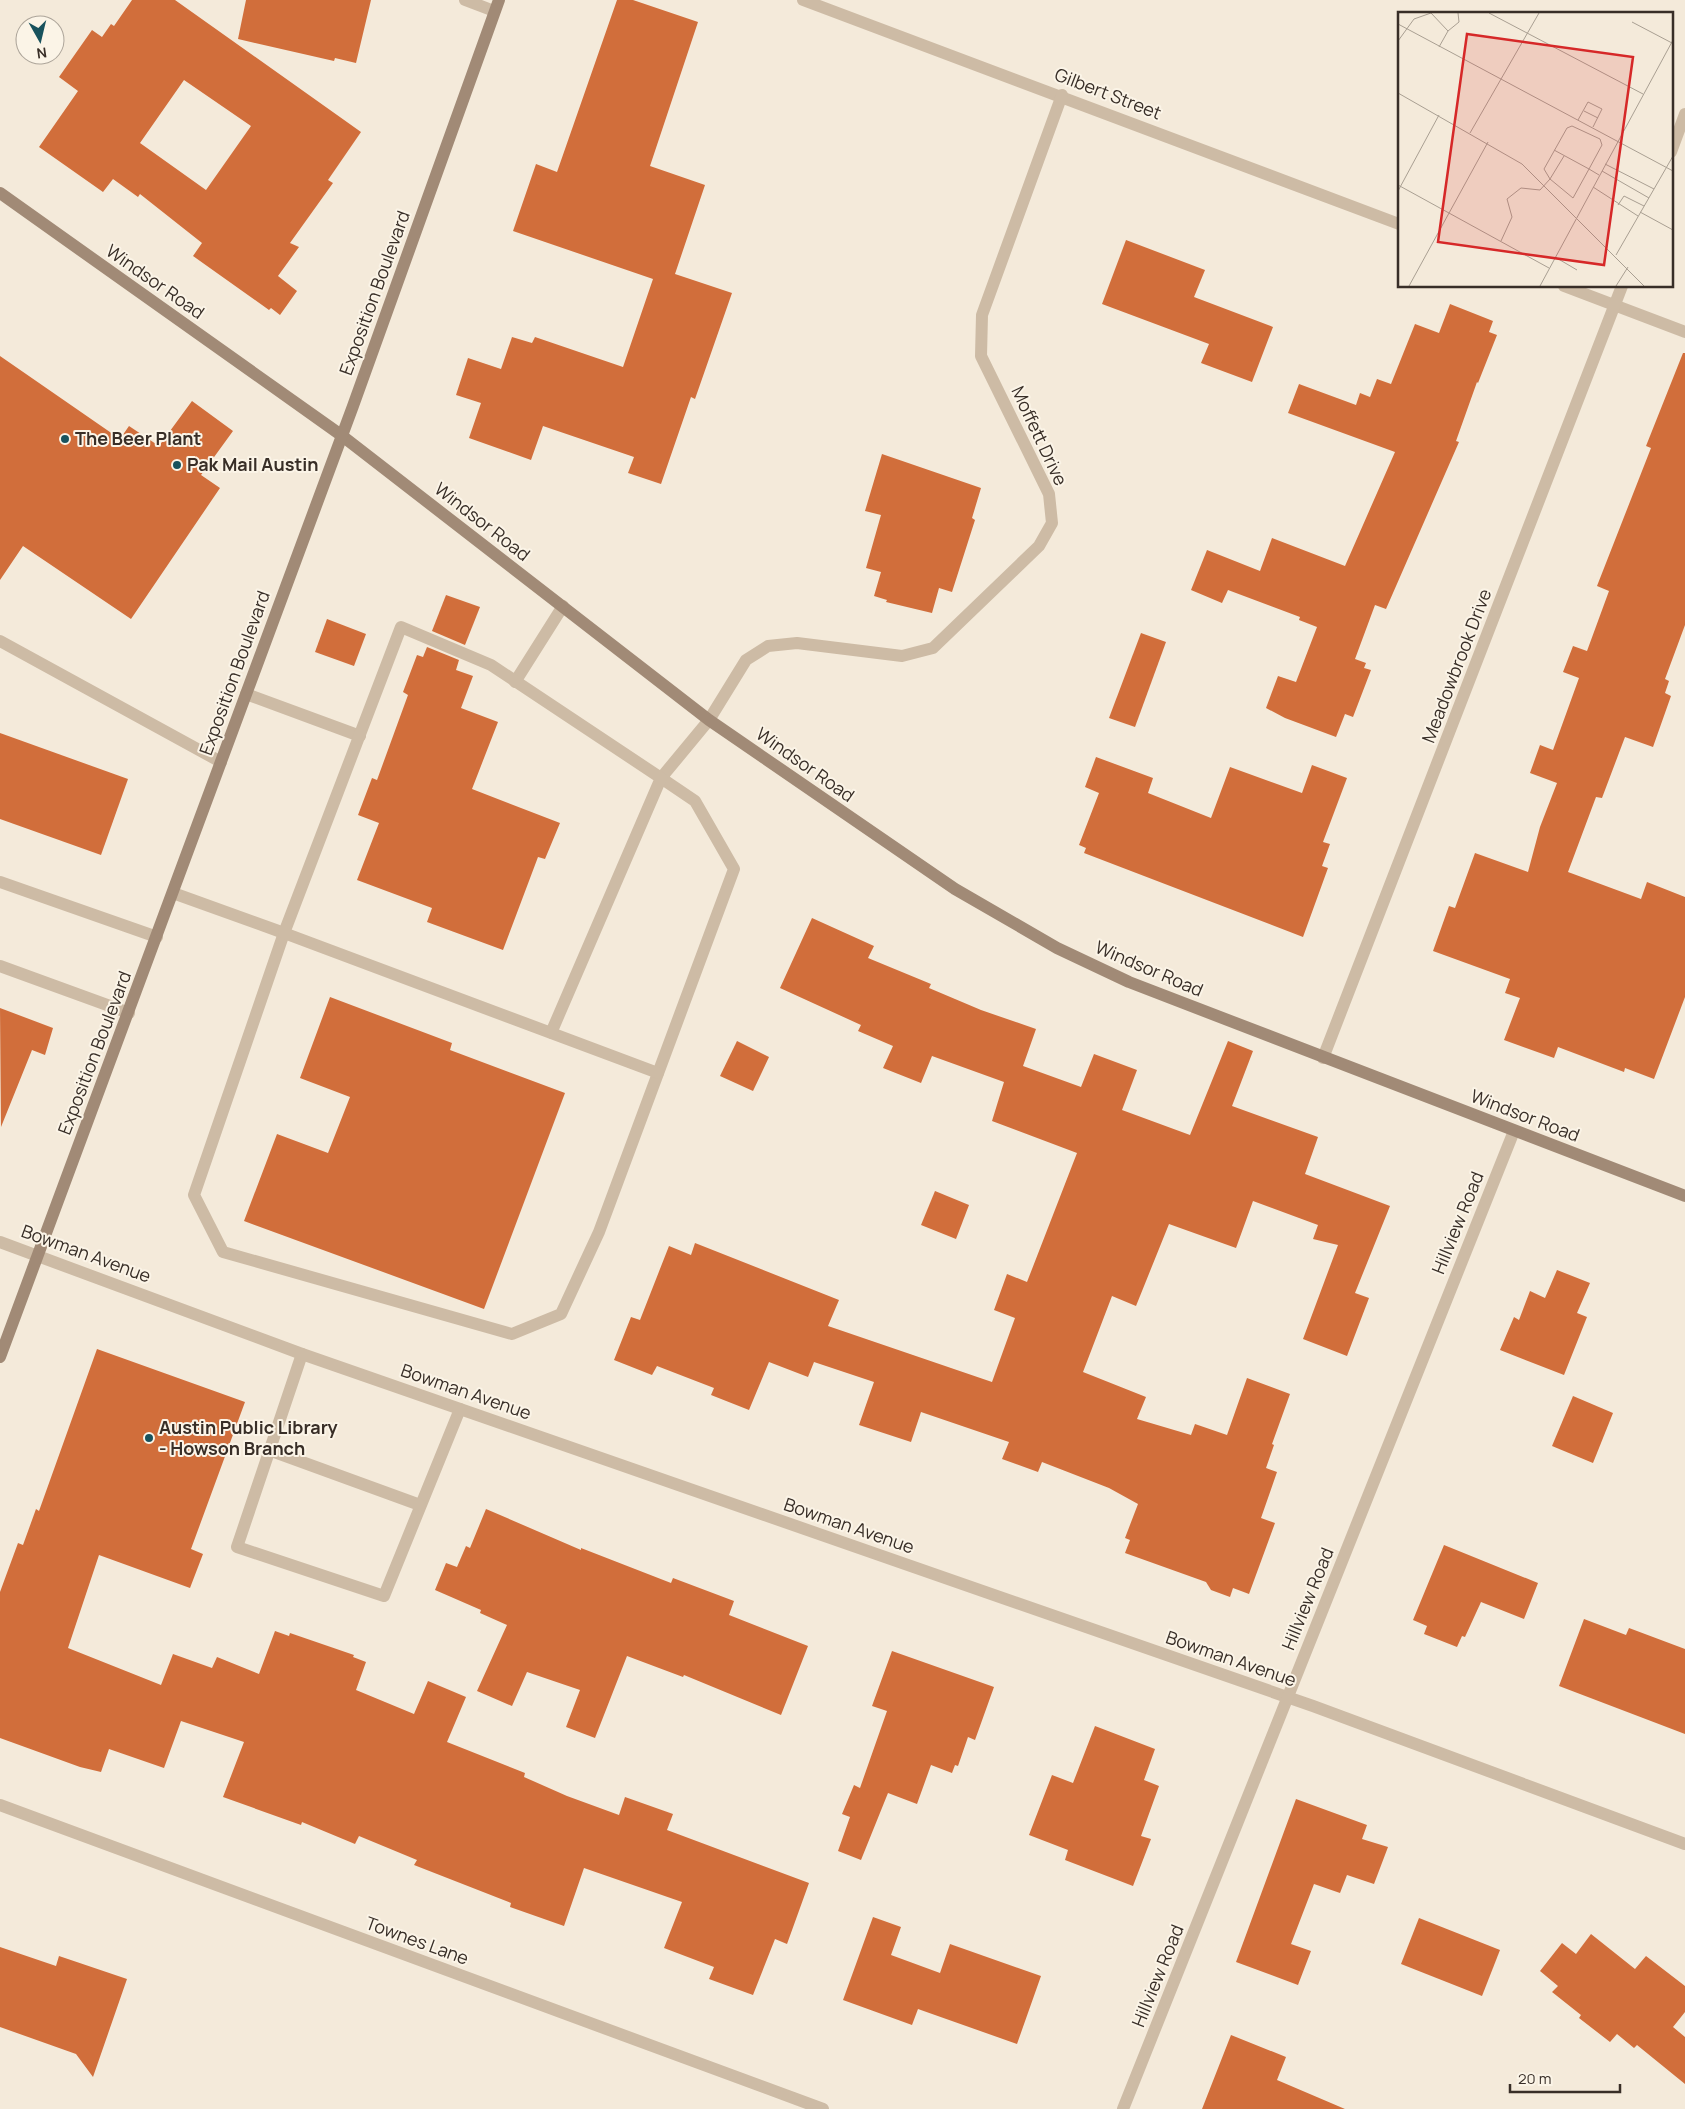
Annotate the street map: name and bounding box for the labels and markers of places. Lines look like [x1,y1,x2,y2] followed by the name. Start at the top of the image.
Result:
[75,426,201,450] place label: The Beer Plant
[59,433,71,445] marker: The Beer Plant
[187,452,319,476] place label: Pak Mail Austin
[171,459,183,471] marker: Pak Mail Austin
[159,1415,338,1460] place label: Austin Public Library - Howson Branch
[143,1432,155,1444] marker: Austin Public Library - Howson Branch

